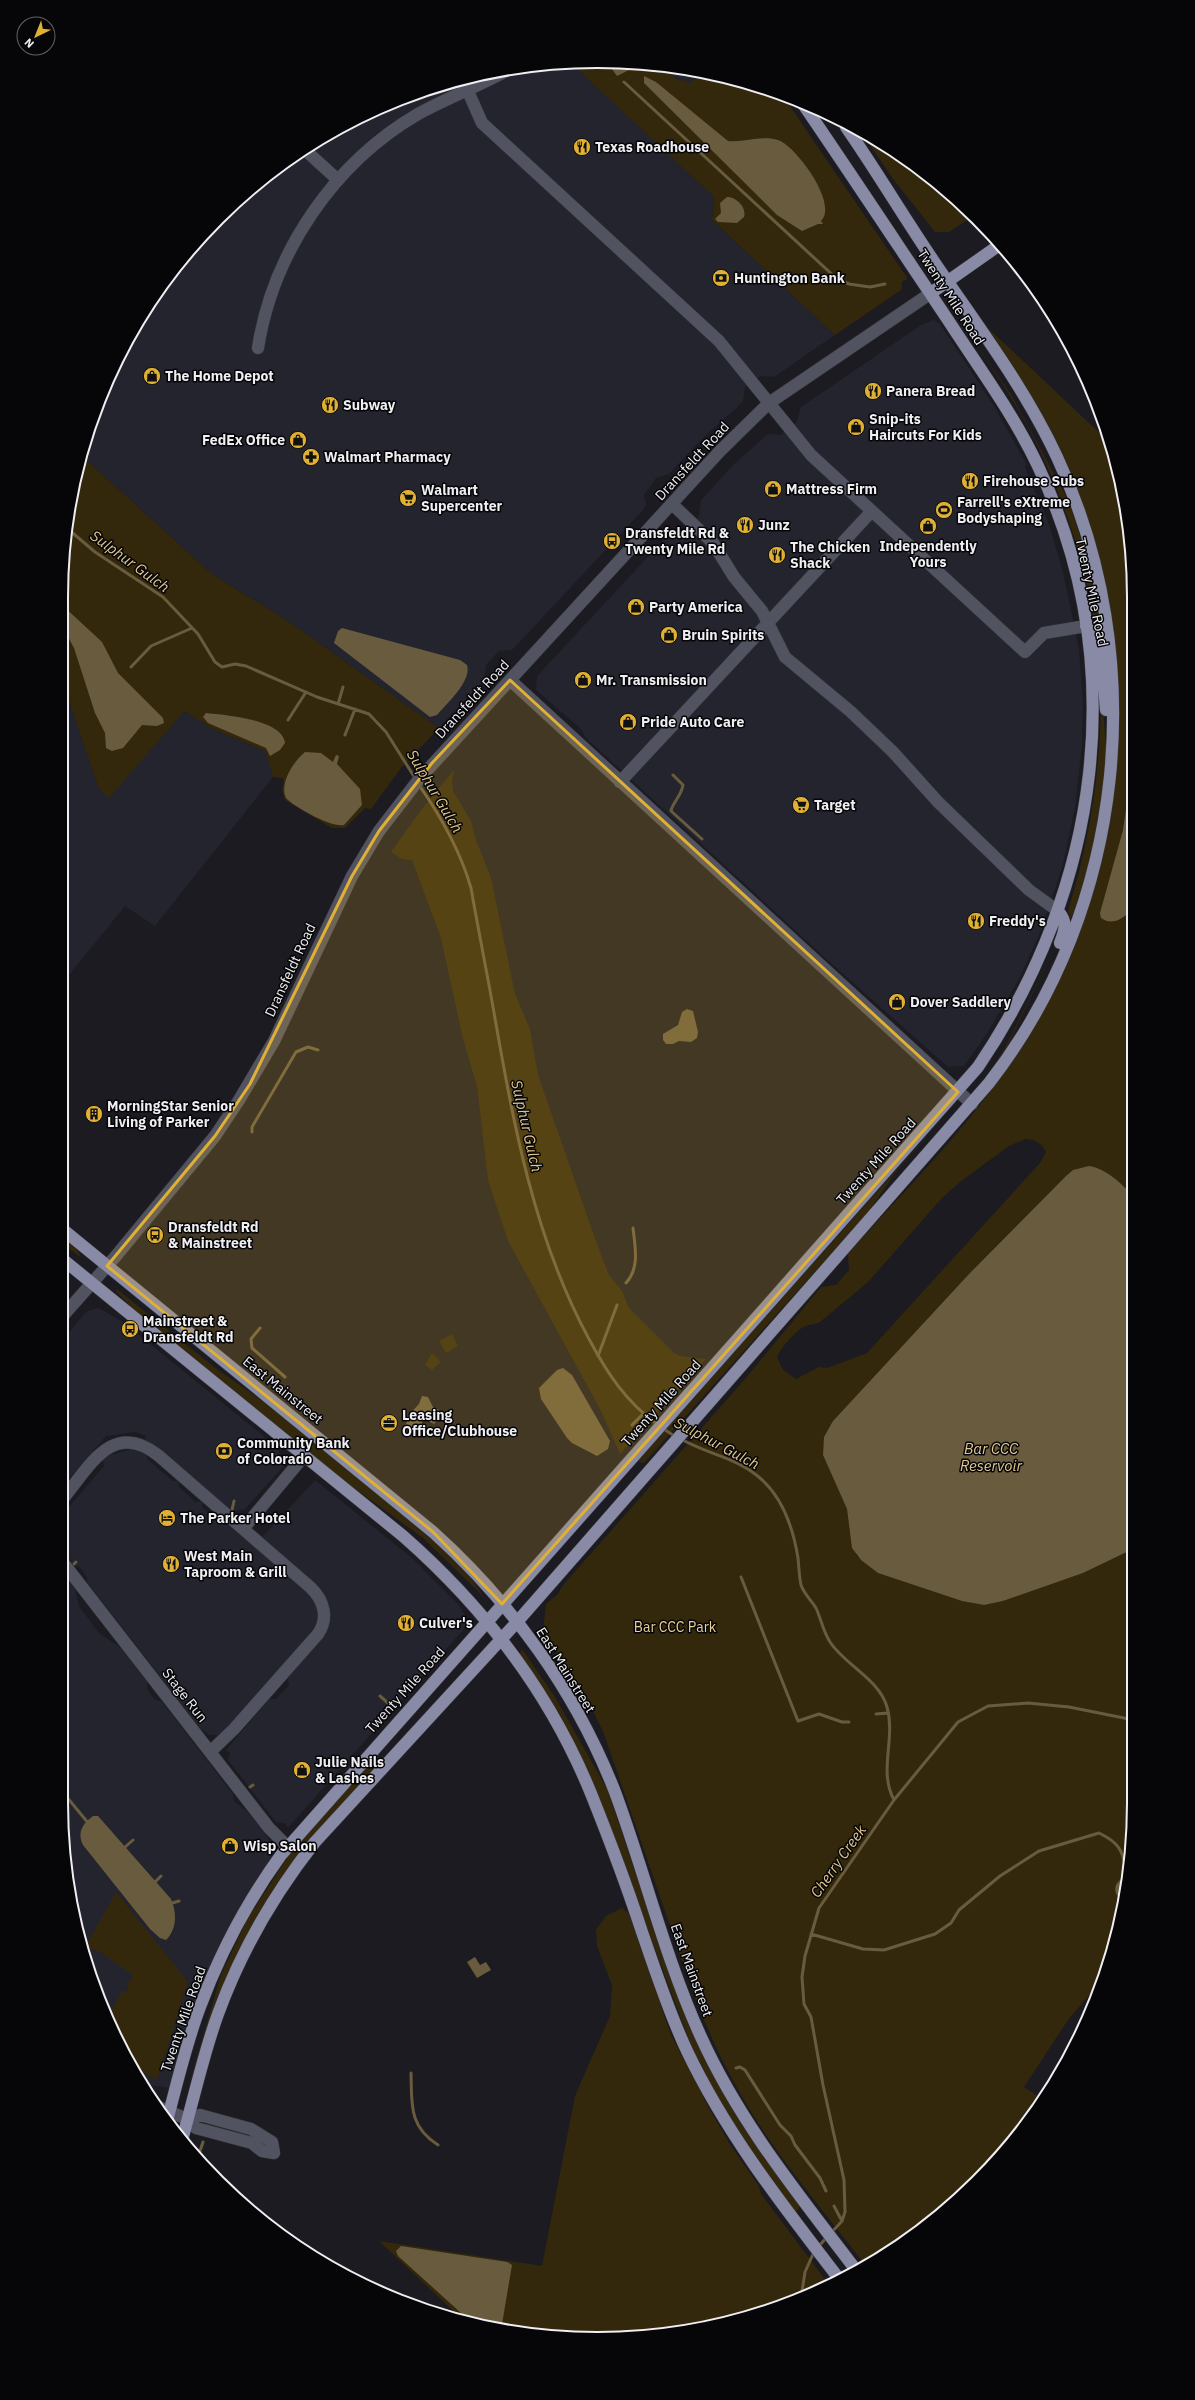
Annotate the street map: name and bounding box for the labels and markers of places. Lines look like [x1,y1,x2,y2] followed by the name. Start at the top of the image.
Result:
[572,137,592,157] restaurant icon: Texas Roadhouse
[595,138,709,156] place label: Texas Roadhouse
[711,268,731,288] bank icon: Huntington Bank
[734,269,846,287] place label: Huntington Bank
[142,366,162,386] shop icon: The Home Depot
[165,367,274,385] place label: The Home Depot
[863,381,883,401] restaurant icon: Panera Bread
[886,382,975,400] place label: Panera Bread
[320,395,340,415] restaurant icon: Subway
[343,396,396,414] place label: Subway
[869,410,982,444] place label: Snip-its Haircuts For Kids
[846,417,866,437] shop icon: Snip-its Haircuts For Kids
[288,430,308,450] shop icon: FedEx Office
[202,431,285,449] place label: FedEx Office
[301,447,321,467] pharmacy icon: Walmart Pharmacy
[324,448,451,466] place label: Walmart Pharmacy
[960,471,980,491] restaurant icon: Firehouse Subs
[983,472,1084,490] place label: Firehouse Subs
[763,479,783,499] shop icon: Mattress Firm
[786,480,877,498] place label: Mattress Firm
[421,481,503,515] place label: Walmart Supercenter
[398,488,418,508] supermarket icon: Walmart Supercenter
[957,493,1070,527] place label: Farrell's eXtreme Bodyshaping
[934,500,954,520] sports icon: Farrell's eXtreme Bodyshaping
[735,515,755,535] restaurant icon: Junz
[758,516,790,534] place label: Junz
[918,516,938,536] shop icon: Independently Yours
[625,524,730,558] place label: Dransfeldt Rd & Twenty Mile Rd
[602,531,622,551] bus stop icon: Dransfeldt Rd & Twenty Mile Rd
[879,537,977,571] place label: Independently Yours
[790,538,870,572] place label: The Chicken Shack
[767,545,787,565] restaurant icon: The Chicken Shack
[626,597,646,617] shop icon: Party America
[649,598,743,616] place label: Party America
[659,625,679,645] shop icon: Bruin Spirits
[682,626,764,644] place label: Bruin Spirits
[573,670,593,690] shop icon: Mr. Transmission
[596,671,707,689] place label: Mr. Transmission
[618,712,638,732] shop icon: Pride Auto Care
[641,713,744,731] place label: Pride Auto Care
[791,795,811,815] supermarket icon: Target
[814,796,856,814] place label: Target
[966,911,986,931] restaurant icon: Freddy's
[989,912,1046,930] place label: Freddy's
[887,992,907,1012] shop icon: Dover Saddlery
[910,993,1011,1011] place label: Dover Saddlery
[107,1097,234,1131] place label: MorningStar Senior Living of Parker
[84,1104,104,1124] building icon: MorningStar Senior Living of Parker
[168,1218,259,1252] place label: Dransfeldt Rd & Mainstreet
[145,1225,165,1245] bus stop icon: Dransfeldt Rd & Mainstreet
[143,1312,234,1346] place label: Mainstreet & Dransfeldt Rd
[120,1319,140,1339] bus stop icon: Mainstreet & Dransfeldt Rd
[402,1406,517,1440] place label: Leasing Office/Clubhouse
[379,1413,399,1433] office icon: Leasing Office/Clubhouse
[237,1434,351,1468] place label: Community Bank of Colorado
[214,1441,234,1461] bank icon: Community Bank of Colorado
[157,1508,177,1528] hotel icon: The Parker Hotel
[180,1509,290,1527] place label: The Parker Hotel
[184,1547,286,1581] place label: West Main Taproom & Grill
[161,1554,181,1574] restaurant icon: West Main Taproom & Grill
[396,1613,416,1633] restaurant icon: Culver's
[419,1614,473,1632] place label: Culver's
[315,1753,384,1787] place label: Julie Nails & Lashes
[292,1760,312,1780] shop icon: Julie Nails & Lashes
[220,1836,240,1856] shop icon: Wisp Salon
[243,1837,317,1855] place label: Wisp Salon

